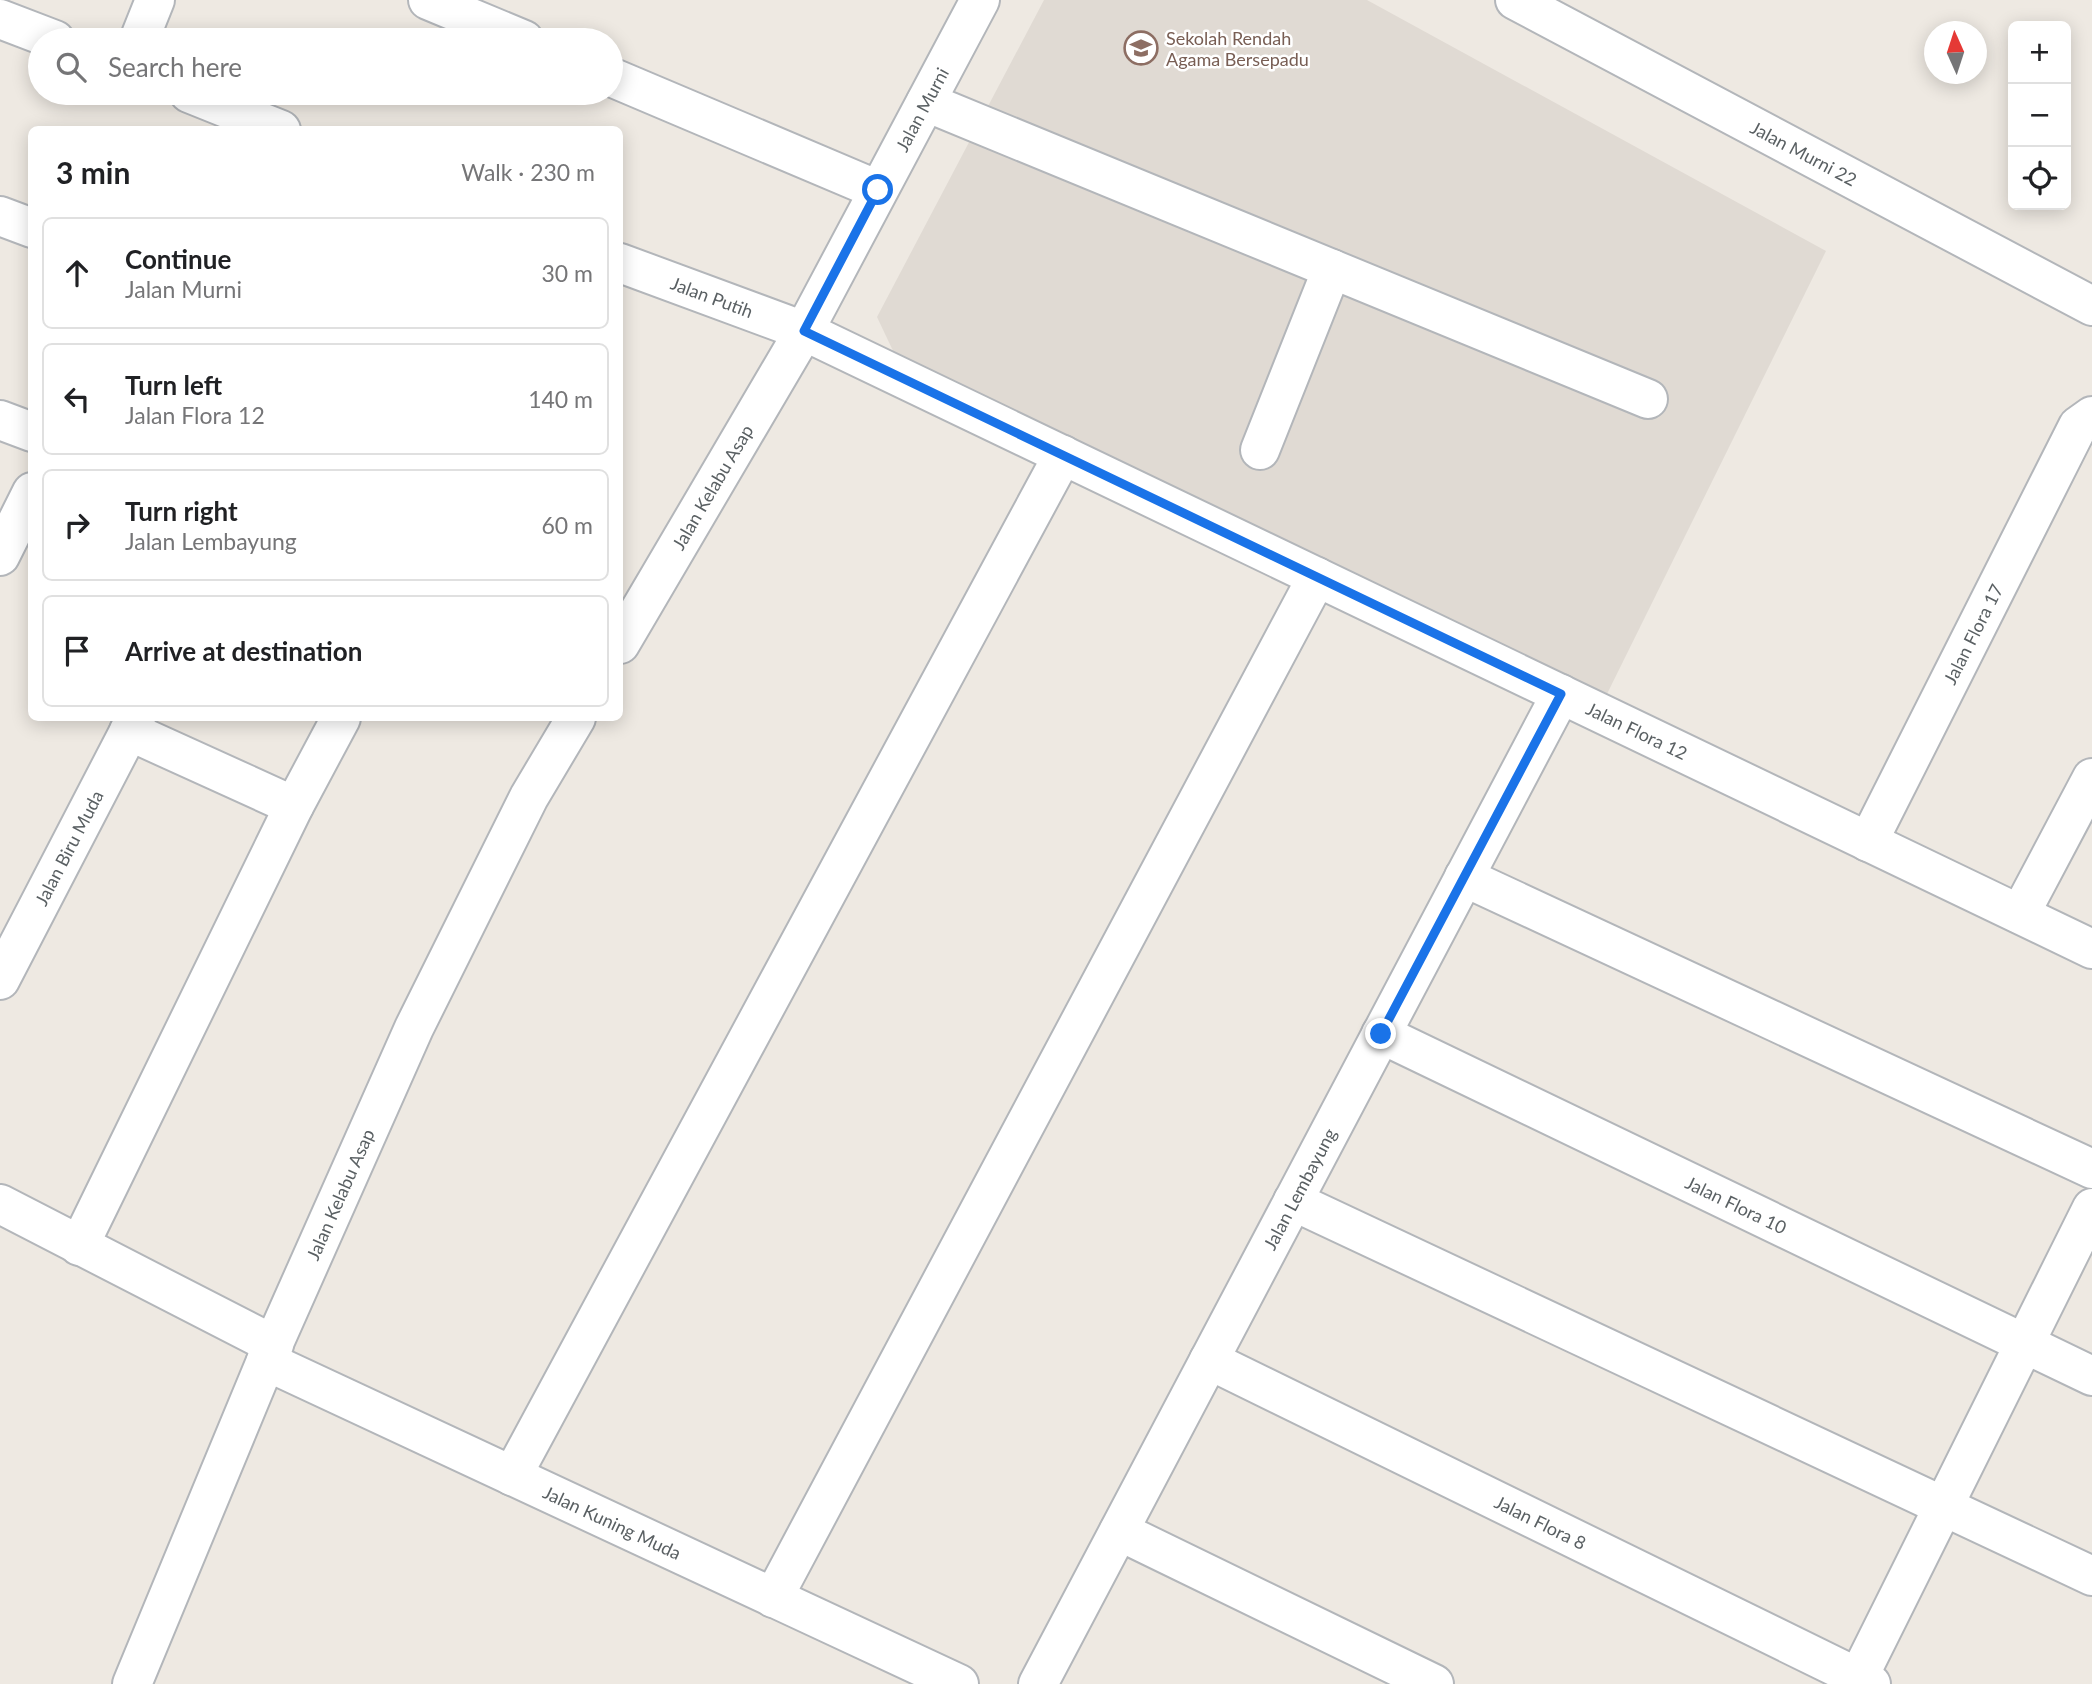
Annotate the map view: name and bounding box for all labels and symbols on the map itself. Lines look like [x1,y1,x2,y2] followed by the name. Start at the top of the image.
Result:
[1924,21,1987,84] north arrow
[1166,27,1309,70] place label: Sekolah Rendah Agama Bersepadu
[1122,29,1160,67] school or university icon: Sekolah Rendah Agama Bersepadu
[891,64,953,155] street label: Jalan Murni
[1747,116,1861,190] street label: Jalan Murni 22
[862,174,893,205] route start
[668,272,756,322] street label: Jalan Putih
[667,421,758,554] street label: Jalan Kelabu Asap
[1939,580,2007,688] street label: Jalan Flora 17
[1583,697,1691,764] street label: Jalan Flora 12
[30,786,108,909] street label: Jalan Biru Muda
[1365,1018,1396,1049] route end
[1258,1124,1341,1253] street label: Jalan Lembayung
[301,1125,379,1263] street label: Jalan Kelabu Asap
[1682,1171,1790,1238] street label: Jalan Flora 10
[540,1481,685,1564] street label: Jalan Kuning Muda
[1491,1491,1590,1554] street label: Jalan Flora 8

